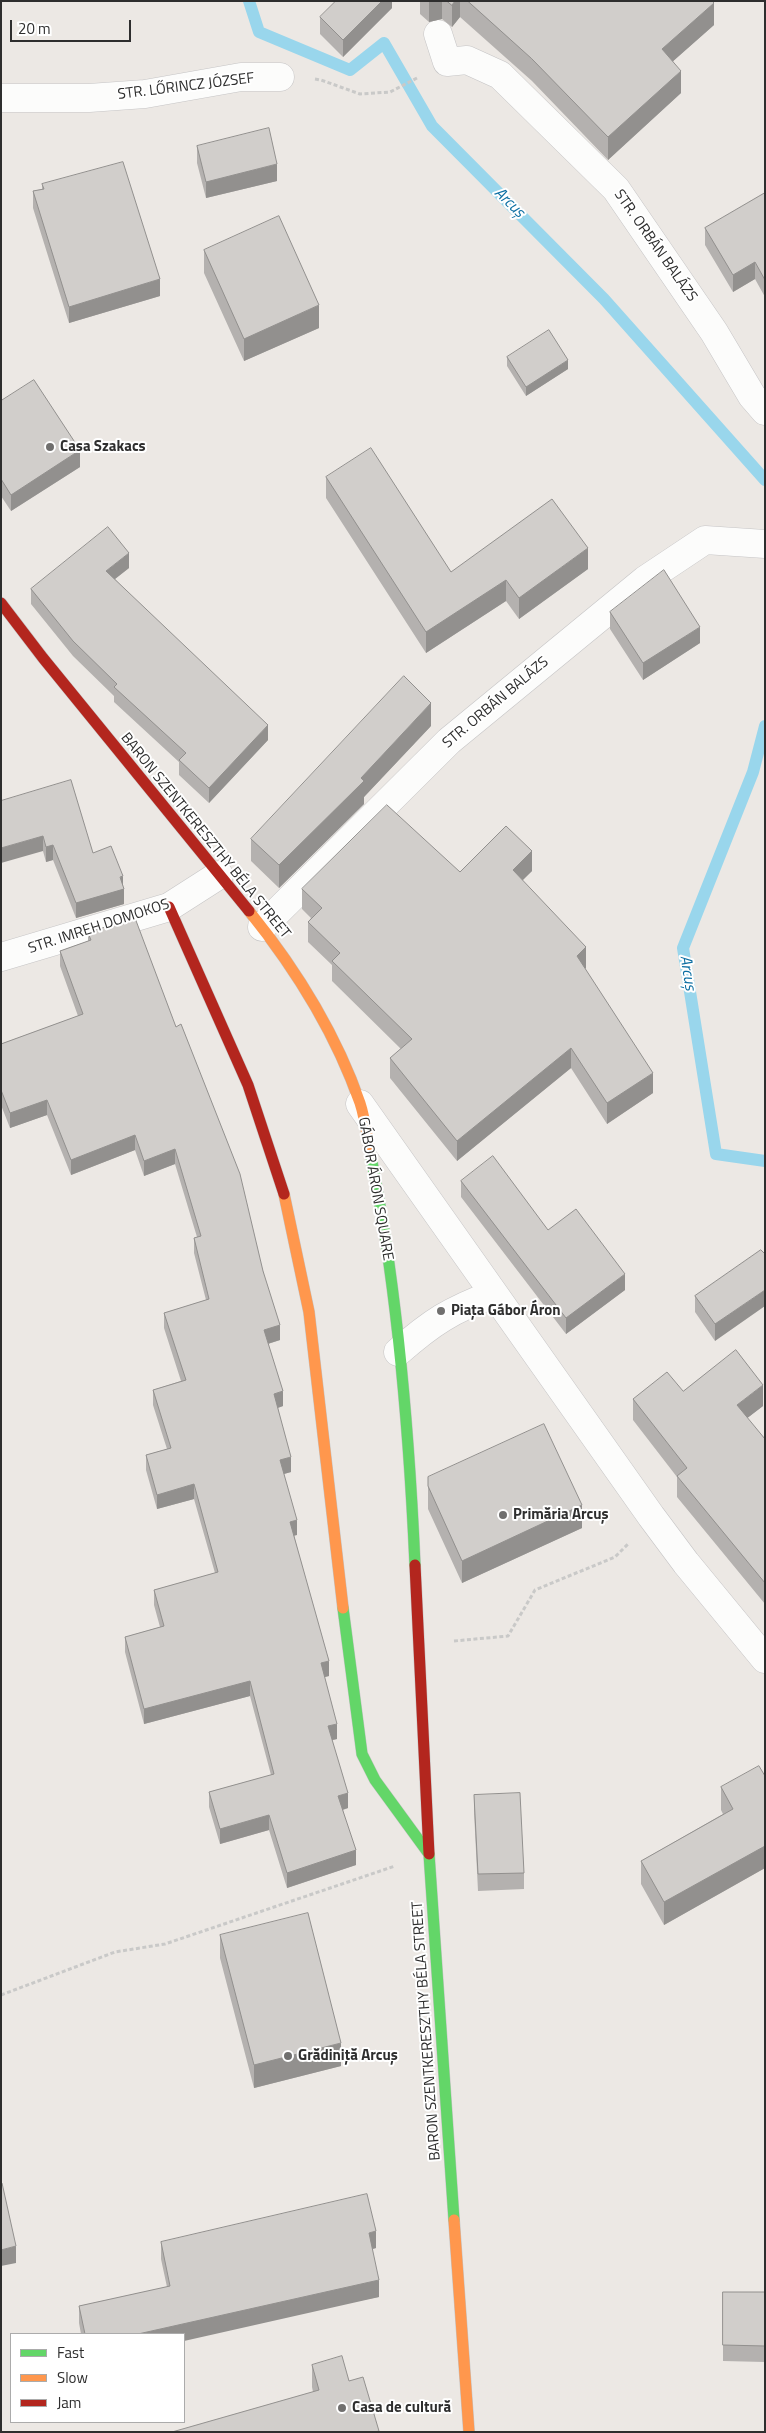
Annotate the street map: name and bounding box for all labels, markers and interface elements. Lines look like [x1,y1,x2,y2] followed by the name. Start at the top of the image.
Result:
[12,10,134,42] scale bar
[18,17,51,40] text: 20 m
[117,70,255,104] street label: STR. LŐRINCZ JÓZSEF
[490,184,528,222] water label: Arcuș
[610,186,700,306] street label: STR. ORBÁN BALÁZS
[60,438,146,456] place label: Casa Szakacs
[44,441,56,453] marker: Casa Szakacs
[439,653,553,753] street label: STR. ORBÁN BALÁZS
[116,729,294,943] street label: BARON SZENTKERESZTHY BÉLA STREET
[26,896,172,958] street label: STR. IMREH DOMOKOS
[675,954,699,992] water label: Arcuș
[354,1116,396,1262] street label: GÁBOR ÁRON SQUARE
[451,1302,561,1320] place label: Piața Gábor Áron
[435,1305,447,1317] marker: Piața Gábor Áron
[513,1506,609,1524] place label: Primăria Arcuș
[497,1509,509,1521] marker: Primăria Arcuș
[409,1901,445,2161] street label: BARON SZENTKERESZTHY BÉLA STREET
[298,2047,398,2065] place label: Grădiniță Arcuș
[282,2050,294,2062] marker: Grădiniță Arcuș
[10,2333,185,2423] legend
[57,2341,84,2364] text: Fast
[57,2366,88,2389] text: Slow
[57,2391,81,2414] text: Jam
[352,2399,451,2417] place label: Casa de cultură
[336,2402,348,2414] marker: Casa de cultură

